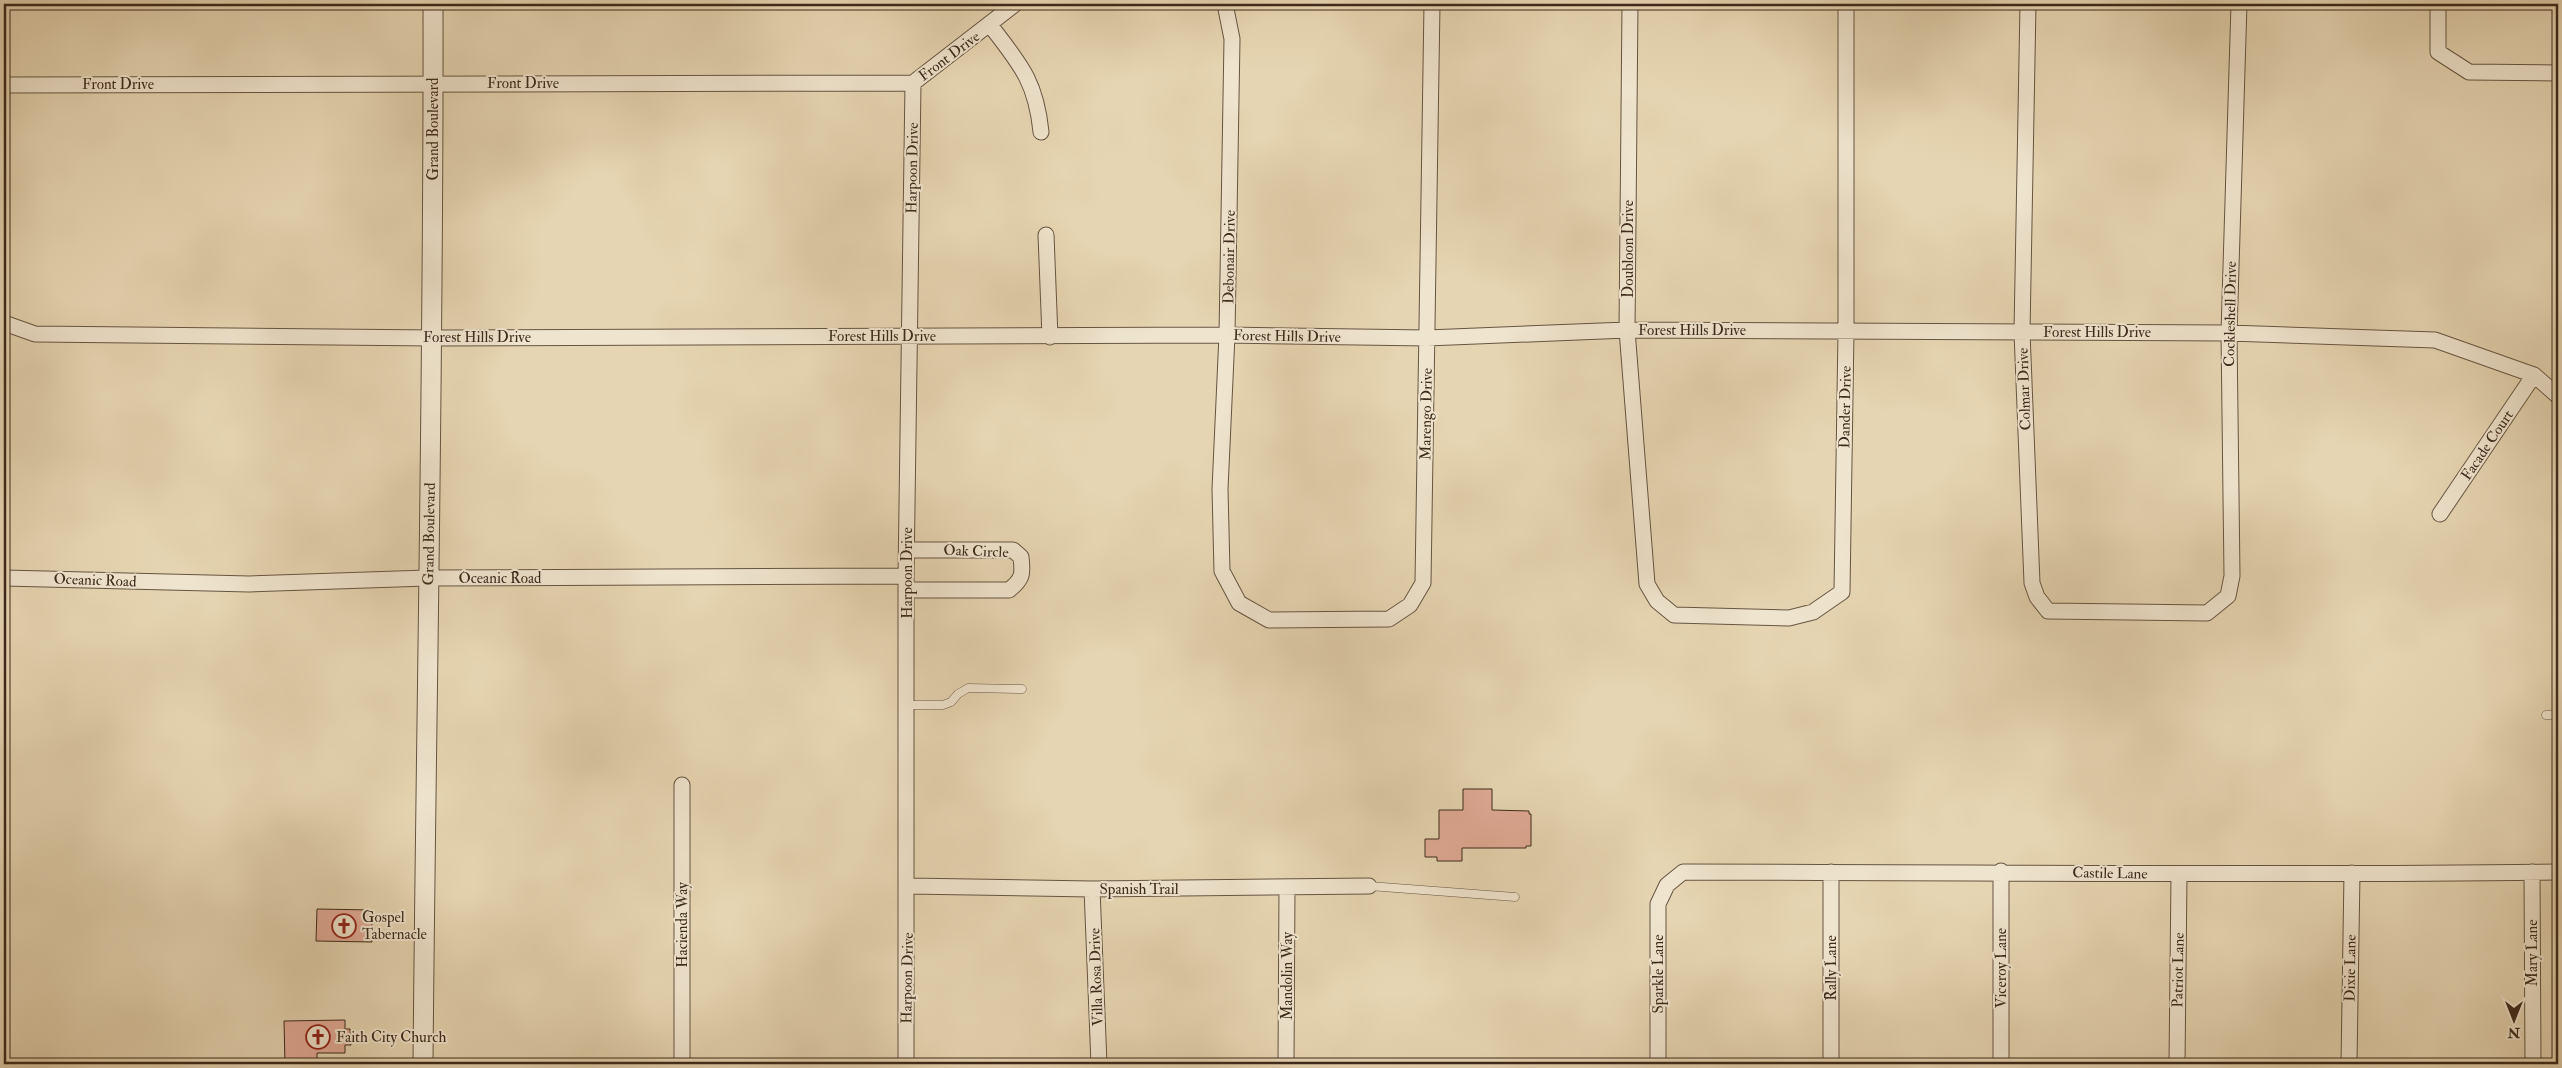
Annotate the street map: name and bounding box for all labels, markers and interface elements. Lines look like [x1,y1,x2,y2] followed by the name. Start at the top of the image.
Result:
[915,27,984,86] street label: Front Drive
[487,74,559,93] street label: Front Drive
[82,75,154,94] street label: Front Drive
[424,77,443,180] street label: Grand Boulevard
[902,122,924,214] street label: Harpoon Drive
[1619,200,1638,298] street label: Doubloon Drive
[1219,210,1240,304] street label: Debonair Drive
[2220,261,2241,367] street label: Cockleshell Drive
[1638,321,1746,340] street label: Forest Hills Drive
[2043,323,2151,342] street label: Forest Hills Drive
[1233,326,1341,347] street label: Forest Hills Drive
[828,327,936,346] street label: Forest Hills Drive
[423,328,531,347] street label: Forest Hills Drive
[2014,347,2035,431] street label: Colmar Drive
[1835,365,1856,449] street label: Dander Drive
[1416,368,1437,460] street label: Marengo Drive
[2457,406,2518,484] street label: Facade Court
[419,482,440,586] street label: Grand Boulevard
[898,527,918,619] street label: Harpoon Drive
[943,541,1009,562] street label: Oak Circle
[459,569,542,588] street label: Oceanic Road
[53,570,137,591] street label: Oceanic Road
[2072,863,2148,884] street label: Castile Lane
[1099,880,1179,900] street label: Spanish Trail
[673,882,692,968] street label: Hacienda Way
[362,908,427,944] place label: Gospel Tabernacle
[331,913,357,939] church icon: Gospel Tabernacle
[2523,920,2542,986] street label: Mary Lane
[1085,928,1108,1026] street label: Villa Rosa Drive
[1992,928,2011,1008] street label: Viceroy Lane
[897,932,919,1024] street label: Harpoon Drive
[1278,932,1297,1020] street label: Mandolin Way
[2168,932,2189,1008] street label: Patriot Lane
[1649,934,1669,1014] street label: Sparkle Lane
[2340,934,2361,1002] street label: Dixie Lane
[1822,935,1841,1001] street label: Rally Lane
[2490,996,2540,1046] north arrow
[305,1024,331,1050] church icon: Faith City Church
[2507,1024,2521,1041] text: N
[336,1028,446,1047] place label: Faith City Church

